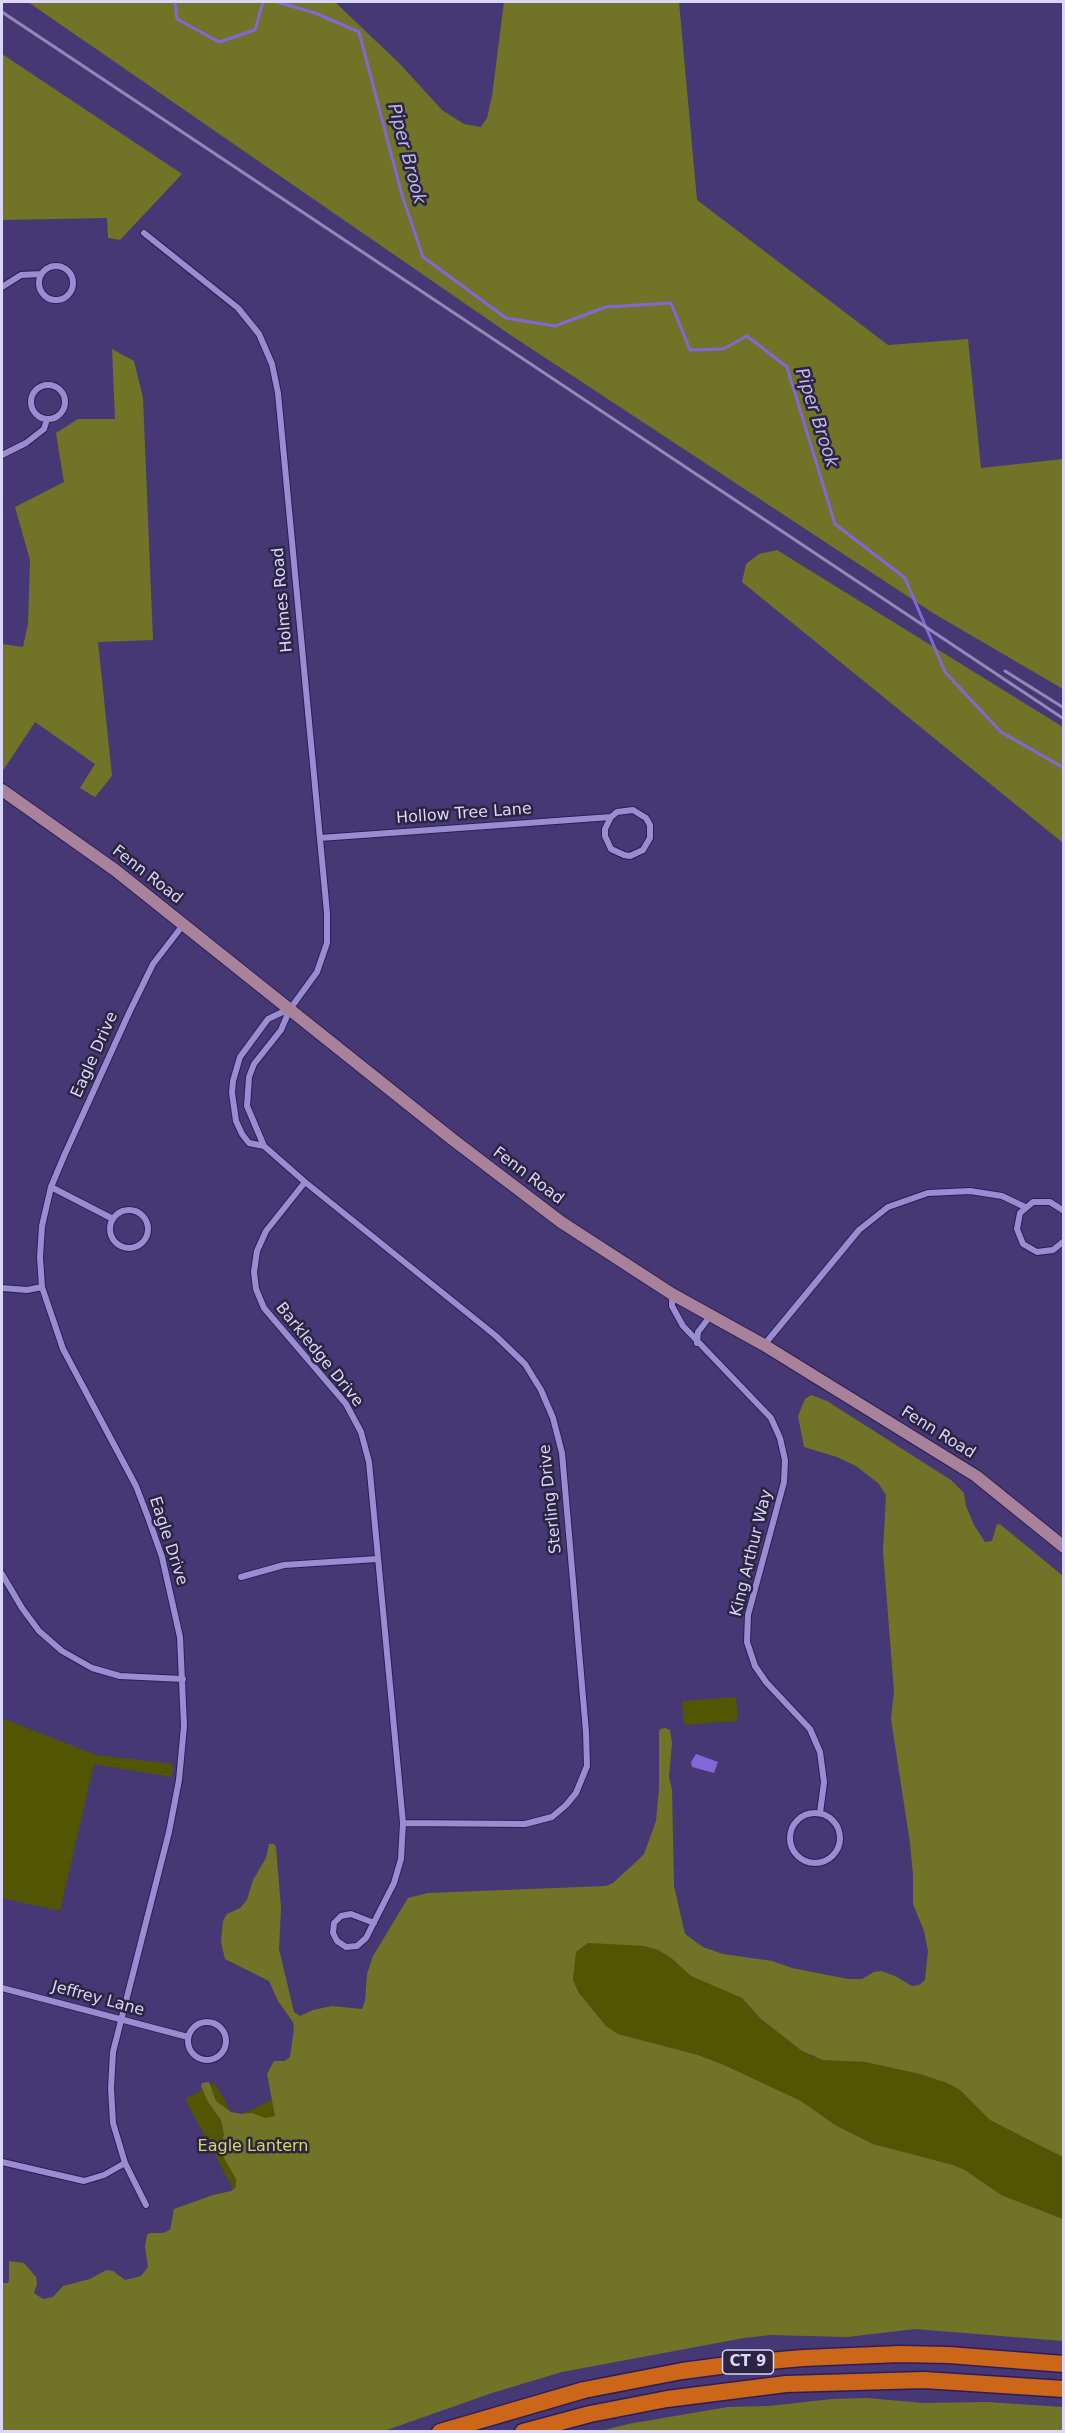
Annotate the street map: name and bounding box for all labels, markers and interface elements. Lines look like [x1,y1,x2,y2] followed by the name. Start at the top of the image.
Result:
[382,101,430,207] water label: Piper Brook
[790,365,842,471] water label: Piper Brook
[269,547,297,653] street label: Holmes Road
[396,800,532,828] street label: Hollow Tree Lane
[108,842,186,908] street label: Fenn Road
[67,1009,123,1101] street label: Eagle Drive
[489,1143,567,1209] street label: Fenn Road
[271,1299,367,1411] street label: Barkledge Drive
[897,1403,979,1463] street label: Fenn Road
[536,1443,566,1555] street label: Sterling Drive
[727,1488,777,1618] street label: King Arthur Way
[145,1494,191,1588] street label: Eagle Drive
[50,1977,146,2021] street label: Jeffrey Lane
[198,2137,308,2157] park label: Eagle Lantern
[722,2350,774,2374] road number: CT 9

